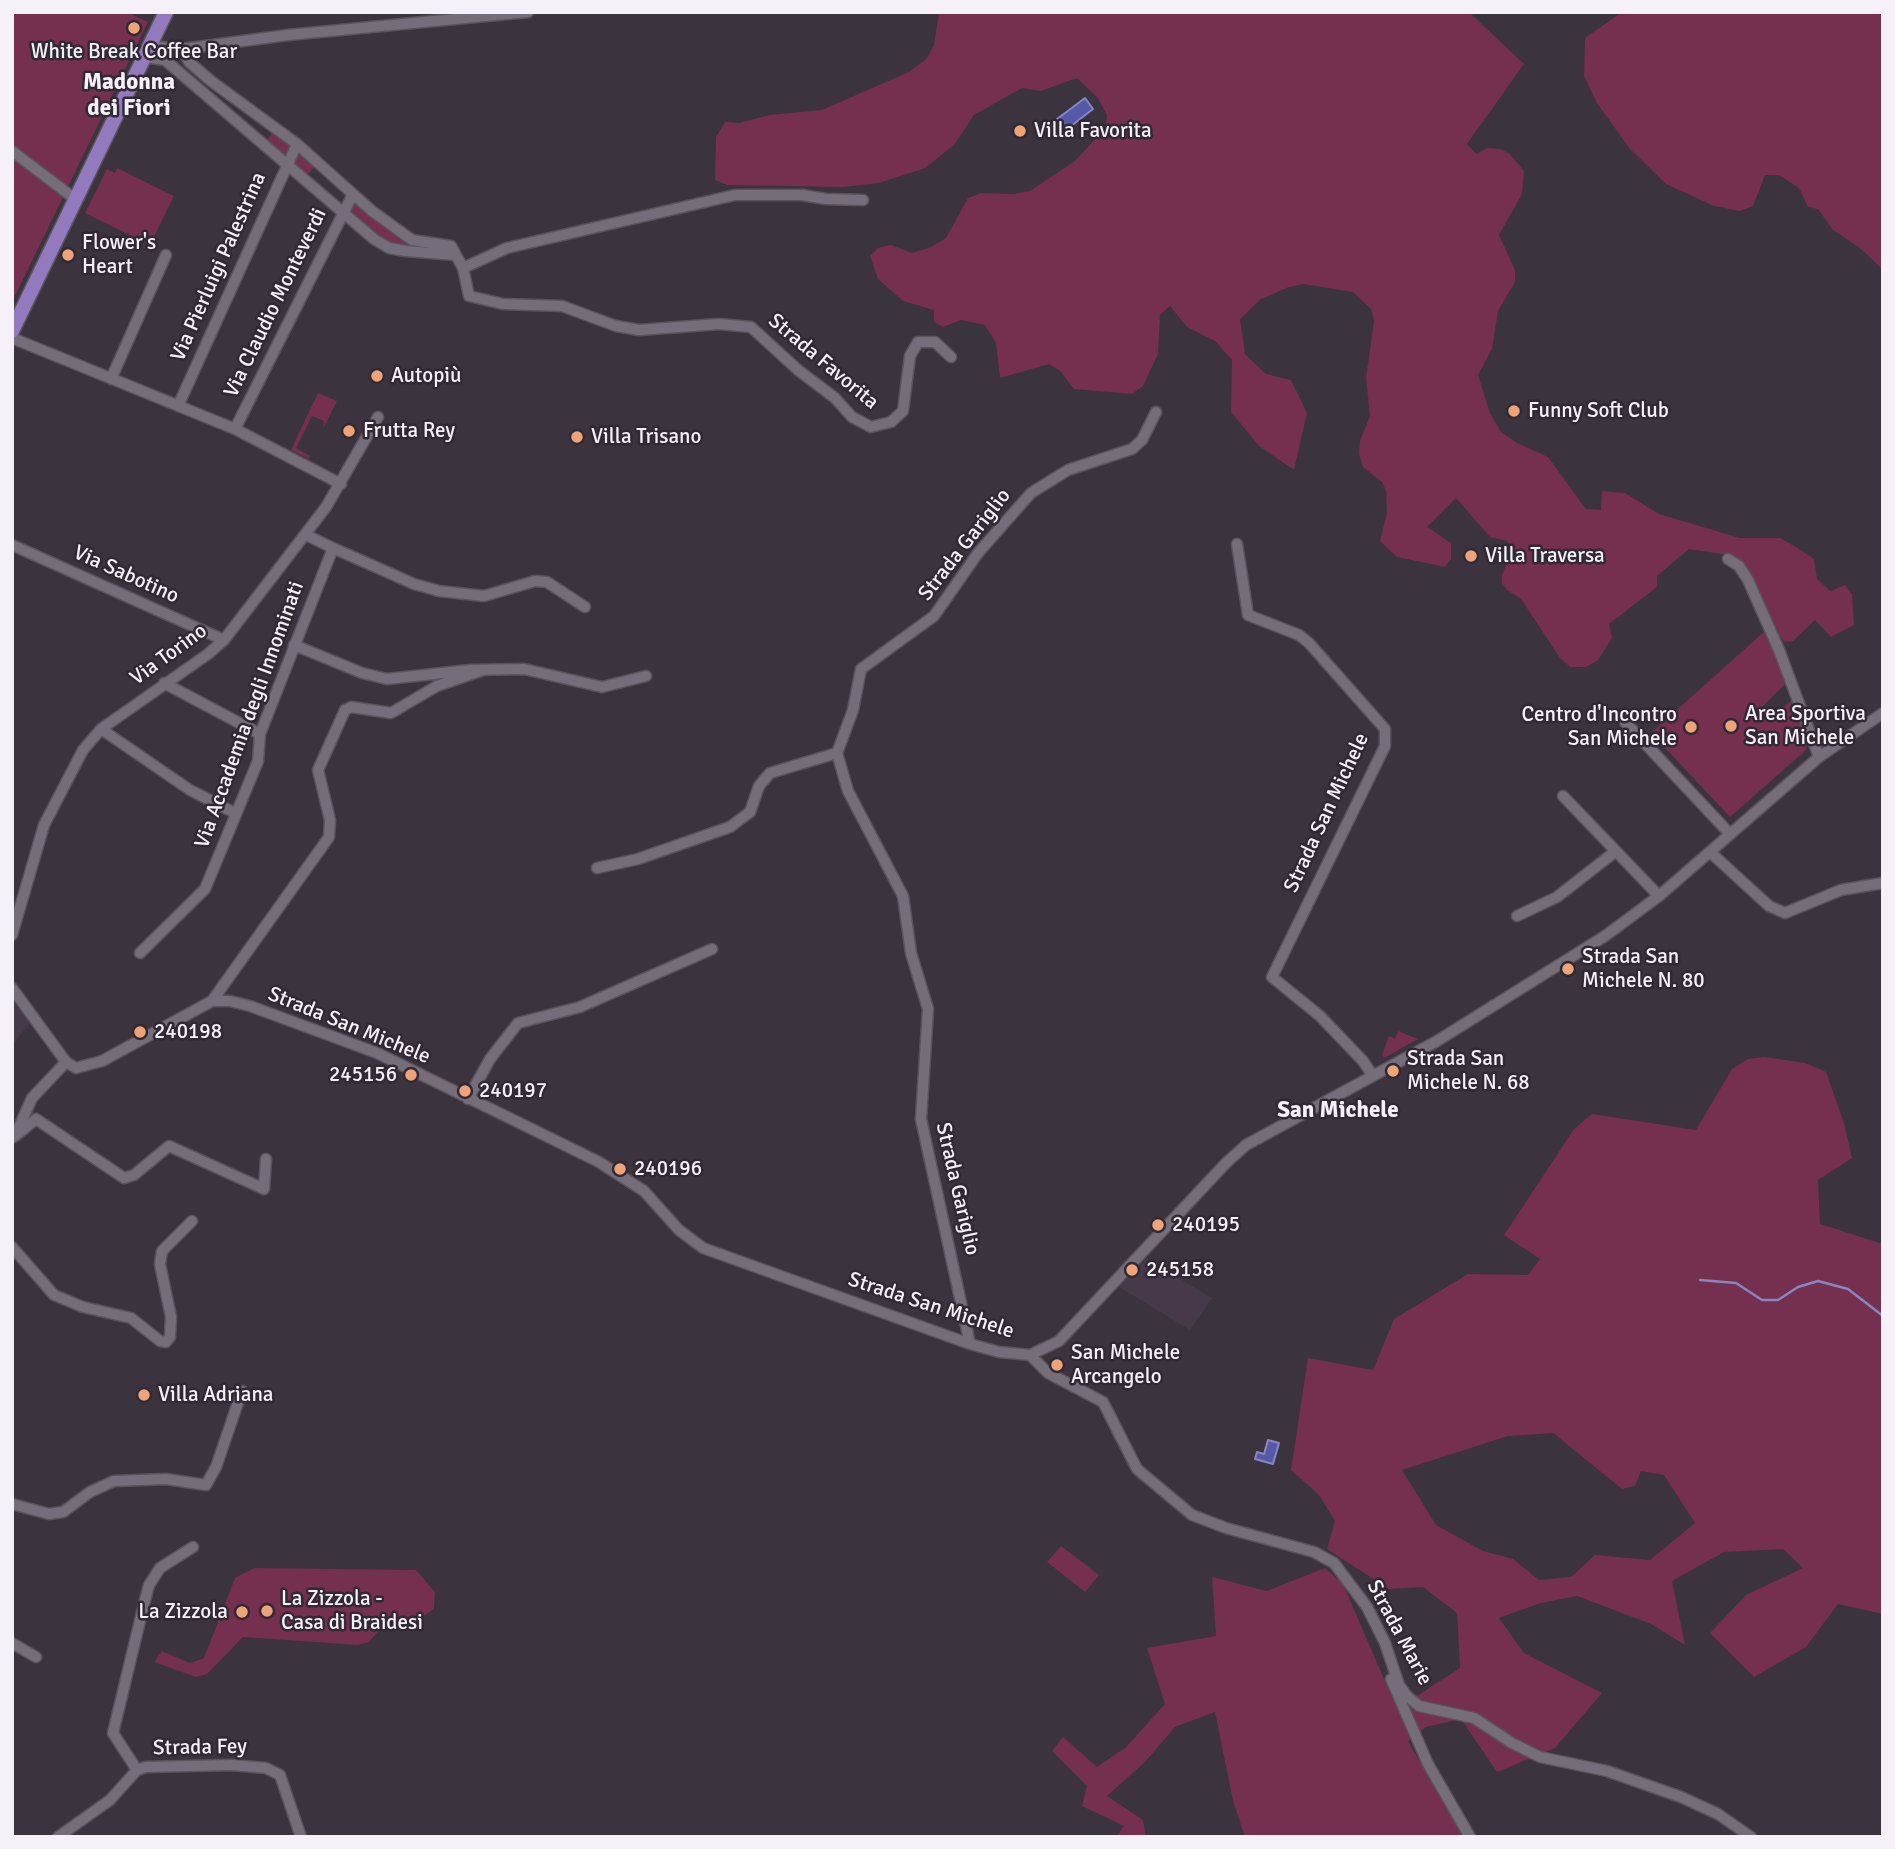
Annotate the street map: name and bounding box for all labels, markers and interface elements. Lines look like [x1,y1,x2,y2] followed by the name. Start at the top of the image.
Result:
[126,20,142,36] marker: White Break Coffee Bar
[31,39,237,65] place label: White Break Coffee Bar
[83,69,175,123] district label: Madonna dei Fiori
[1034,118,1152,144] place label: Villa Favorita
[1012,123,1028,139] marker: Villa Favorita
[166,169,272,365] street label: Via Pierluigi Palestrina
[219,204,333,402] street label: Via Claudio Monteverdi
[82,230,156,280] place label: Flower's Heart
[60,247,76,263] marker: Flower's Heart
[763,309,883,415] street label: Strada Favorita
[391,363,461,389] place label: Autopiù
[369,368,385,384] marker: Autopiù
[1528,398,1669,424] place label: Funny Soft Club
[1506,403,1522,419] marker: Funny Soft Club
[363,418,455,444] place label: Frutta Rey
[341,423,357,439] marker: Frutta Rey
[591,424,701,450] place label: Villa Trisano
[569,429,585,445] marker: Villa Trisano
[913,484,1017,606] street label: Strada Gariglio
[69,541,183,609] street label: Via Sabotino
[1485,543,1605,569] place label: Villa Traversa
[1463,548,1479,564] marker: Villa Traversa
[190,578,310,852] street label: Via Accademia degli Innominati
[126,619,212,691] street label: Via Torino
[1745,701,1866,751] place label: Area Sportiva San Michele
[1521,702,1677,752] place label: Centro d'Incontro San Michele
[1723,718,1739,734] marker: Area Sportiva San Michele
[1683,719,1699,735] marker: Centro d'Incontro San Michele
[1279,729,1375,897] street label: Strada San Michele
[1582,944,1705,994] place label: Strada San Michele N. 80
[1560,961,1576,977] marker: Strada San Michele N. 80
[264,982,434,1070] street label: Strada San Michele
[154,1019,222,1045] place label: 240198
[132,1024,148,1040] marker: 240198
[1407,1046,1530,1096] place label: Strada San Michele N. 68
[329,1062,397,1088] place label: 245156
[1385,1063,1401,1079] marker: Strada San Michele N. 68
[403,1067,419,1083] marker: 245156
[479,1078,547,1104] place label: 240197
[457,1083,473,1099] marker: 240197
[1277,1097,1399,1125] district label: San Michele
[930,1120,984,1258] street label: Strada Gariglio
[634,1156,702,1182] place label: 240196
[612,1161,628,1177] marker: 240196
[1172,1212,1240,1238] place label: 240195
[1150,1217,1166,1233] marker: 240195
[1146,1257,1214,1283] place label: 245158
[1124,1262,1140,1278] marker: 245158
[845,1267,1017,1345] street label: Strada San Michele
[1071,1340,1180,1390] place label: San Michele Arcangelo
[1049,1357,1065,1373] marker: San Michele Arcangelo
[158,1382,274,1408] place label: Villa Adriana
[136,1387,152,1403] marker: Villa Adriana
[1361,1576,1437,1690] street label: Strada Marie
[281,1586,423,1636] place label: La Zizzola - Casa di Braidesi
[138,1599,228,1625] place label: La Zizzola
[259,1603,275,1619] marker: La Zizzola - Casa di Braidesi
[234,1604,250,1620] marker: La Zizzola
[153,1735,247,1761] street label: Strada Fey

